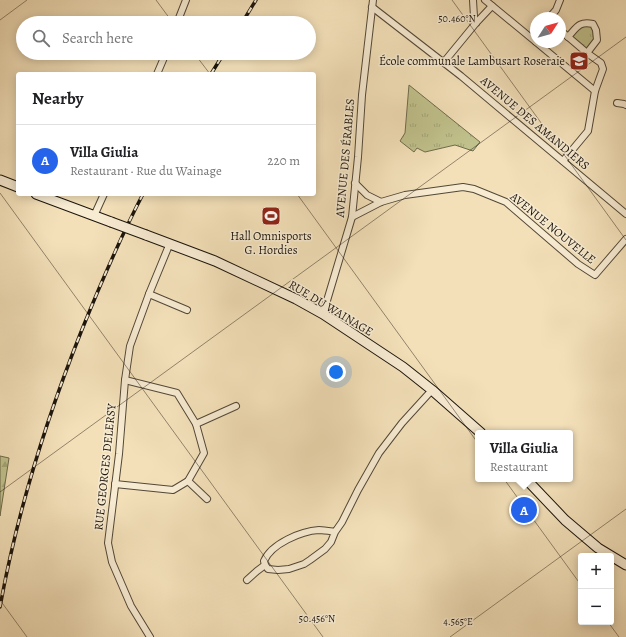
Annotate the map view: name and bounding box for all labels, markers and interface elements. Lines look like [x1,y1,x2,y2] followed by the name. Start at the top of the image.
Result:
[438,12,476,25] text: 50.460°N
[530,12,566,48] north arrow
[16,16,316,60] search box
[30,27,52,49] icon: search
[62,28,133,48] text: Search here
[568,50,590,72] school or university icon: École communale Lambusart Roseraie
[379,53,565,69] place label: École communale Lambusart Roseraie
[476,72,593,173] street label: AVENUE DES AMANDIERS
[32,87,83,110] text: Nearby
[332,98,358,219] street label: AVENUE DES ÉRABLES
[70,142,138,162] text: Villa Giulia
[41,152,49,169] text: A
[267,152,300,169] text: 220 m
[70,162,222,179] text: Restaurant · Rue du Wainage
[506,188,599,267] street label: AVENUE NOUVELLE
[260,205,282,227] sports icon: Hall Omnisports G. Hordies
[230,228,312,258] place label: Hall Omnisports G. Hordies
[286,276,376,340] street label: RUE DU WAINAGE
[326,362,346,382] your location
[90,402,120,531] street label: RUE GEORGES DELERSY
[475,430,573,482] popup
[490,438,558,458] text: Villa Giulia
[490,458,548,475] text: Restaurant
[511,495,537,525] pin: A
[578,553,614,625] map controls
[578,553,614,589] button: +
[578,589,614,625] button: −
[299,612,335,625] text: 50.456°N
[443,615,473,628] text: 4.565°E

